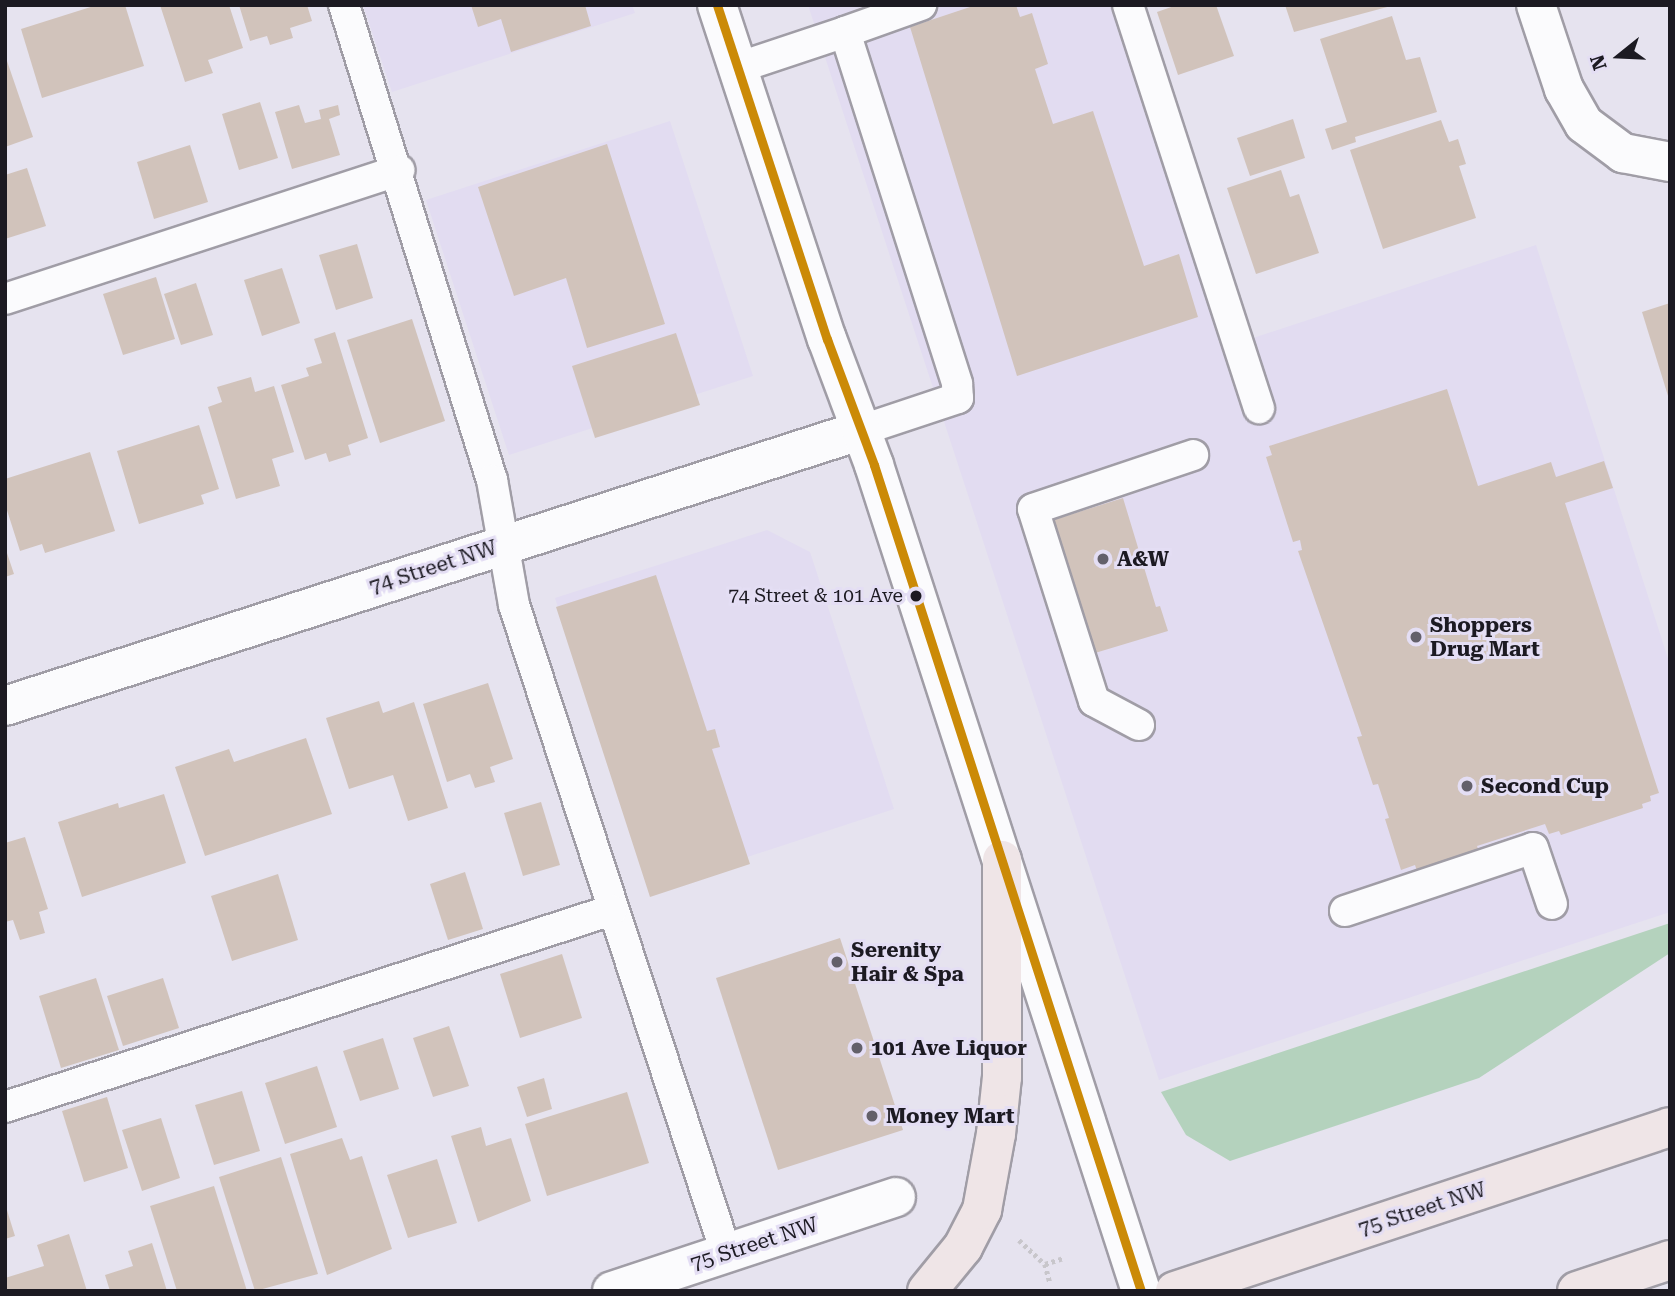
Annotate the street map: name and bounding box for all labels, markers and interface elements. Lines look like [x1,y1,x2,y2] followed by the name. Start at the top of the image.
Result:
[1584,21,1654,91] north arrow
[1585,52,1612,73] text: N
[366,535,500,599] street label: 74 Street NW
[1117,546,1169,572] place label: A&W
[1095,551,1111,567] marker: A&W
[728,585,903,607] place label: 74 Street & 101 Ave
[909,589,923,603] marker: 74 Street & 101 Ave
[1430,612,1540,662] place label: Shoppers Drug Mart
[1408,629,1424,645] marker: Shoppers Drug Mart
[1481,773,1609,799] place label: Second Cup
[1459,778,1475,794] marker: Second Cup
[851,937,964,987] place label: Serenity Hair & Spa
[829,954,845,970] marker: Serenity Hair & Spa
[871,1035,1027,1061] place label: 101 Ave Liquor
[849,1040,865,1056] marker: 101 Ave Liquor
[886,1103,1015,1129] place label: Money Mart
[864,1108,880,1124] marker: Money Mart
[1355,1177,1489,1241] street label: 75 Street NW
[687,1212,821,1276] street label: 75 Street NW

